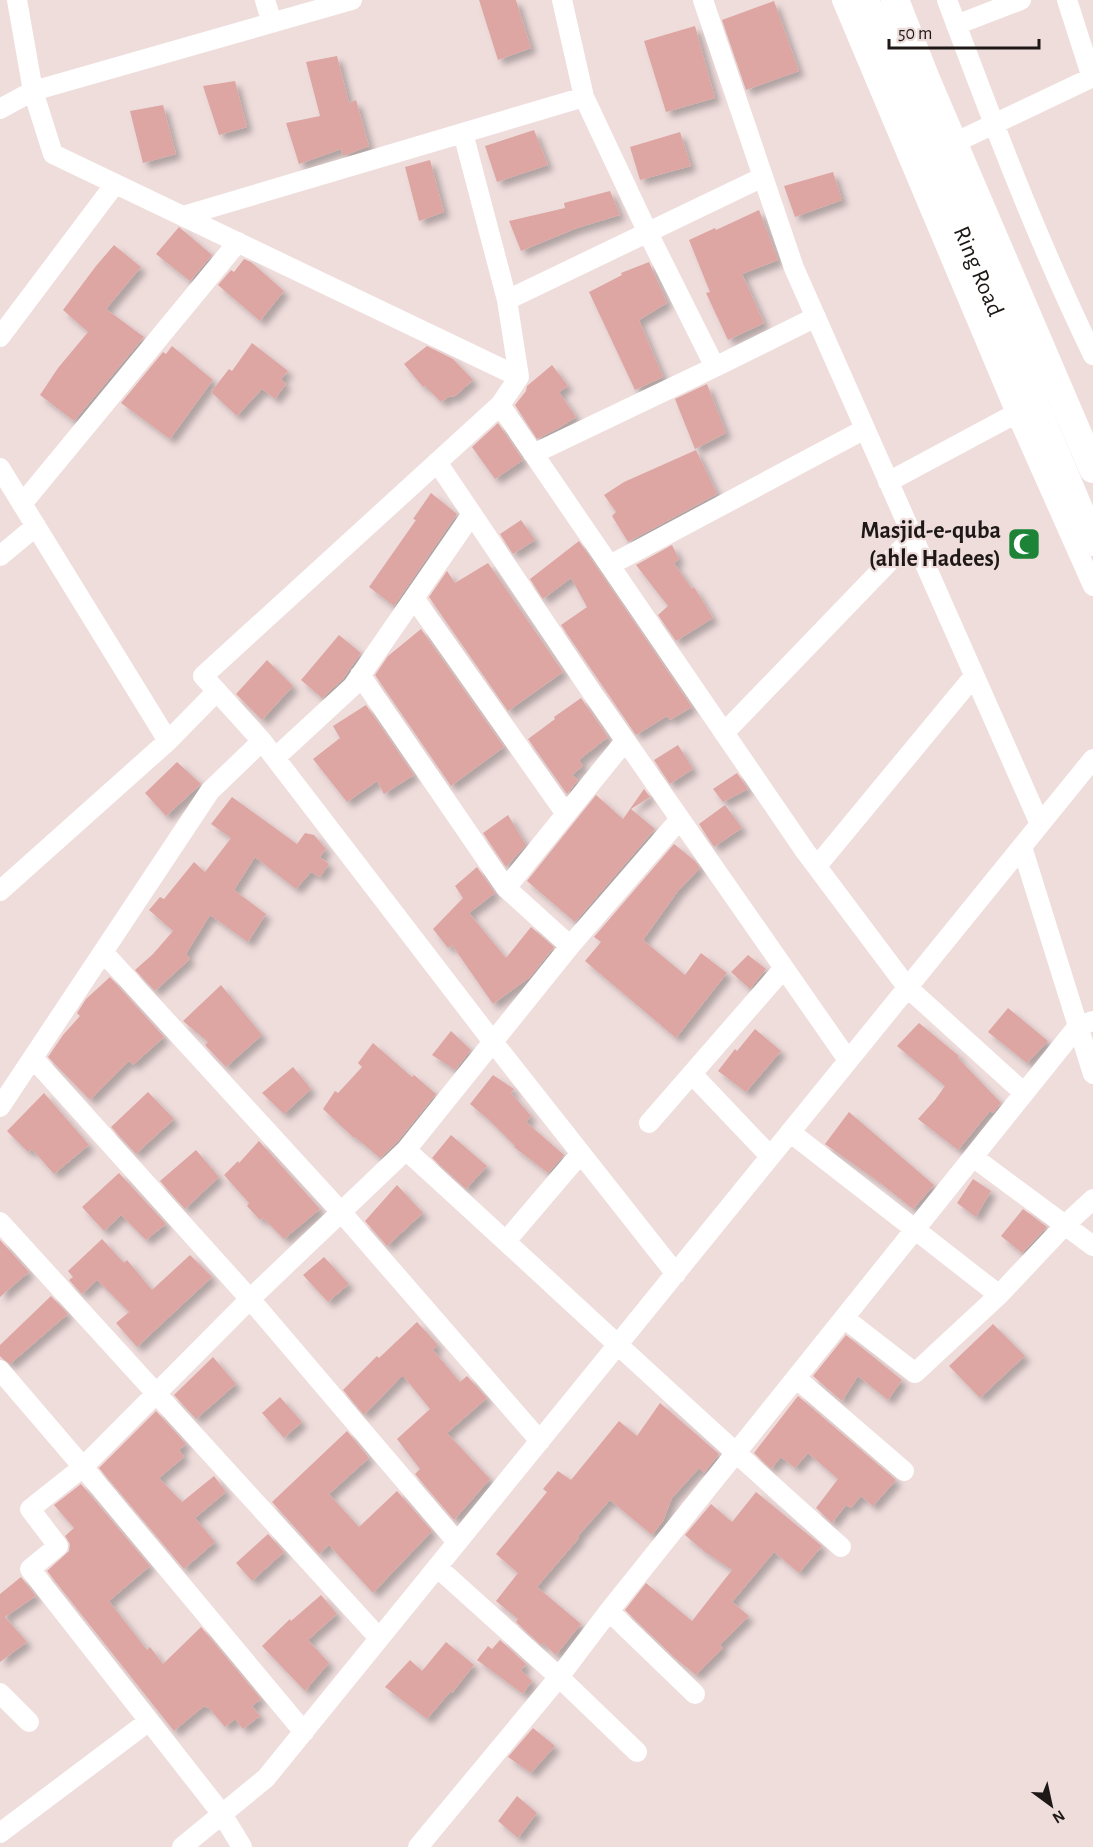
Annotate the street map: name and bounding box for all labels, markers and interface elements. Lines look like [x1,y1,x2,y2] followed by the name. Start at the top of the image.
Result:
[889,12,1039,50] scale bar
[898,25,932,43] text: 50 m
[949,223,1008,320] street label: Ring Road
[861,519,1001,571] place label: Masjid-e-quba (ahle Hadees)
[1006,526,1042,562] mosque icon: Masjid-e-quba (ahle Hadees)
[1021,1775,1081,1835] north arrow
[1050,1807,1068,1826] text: N

